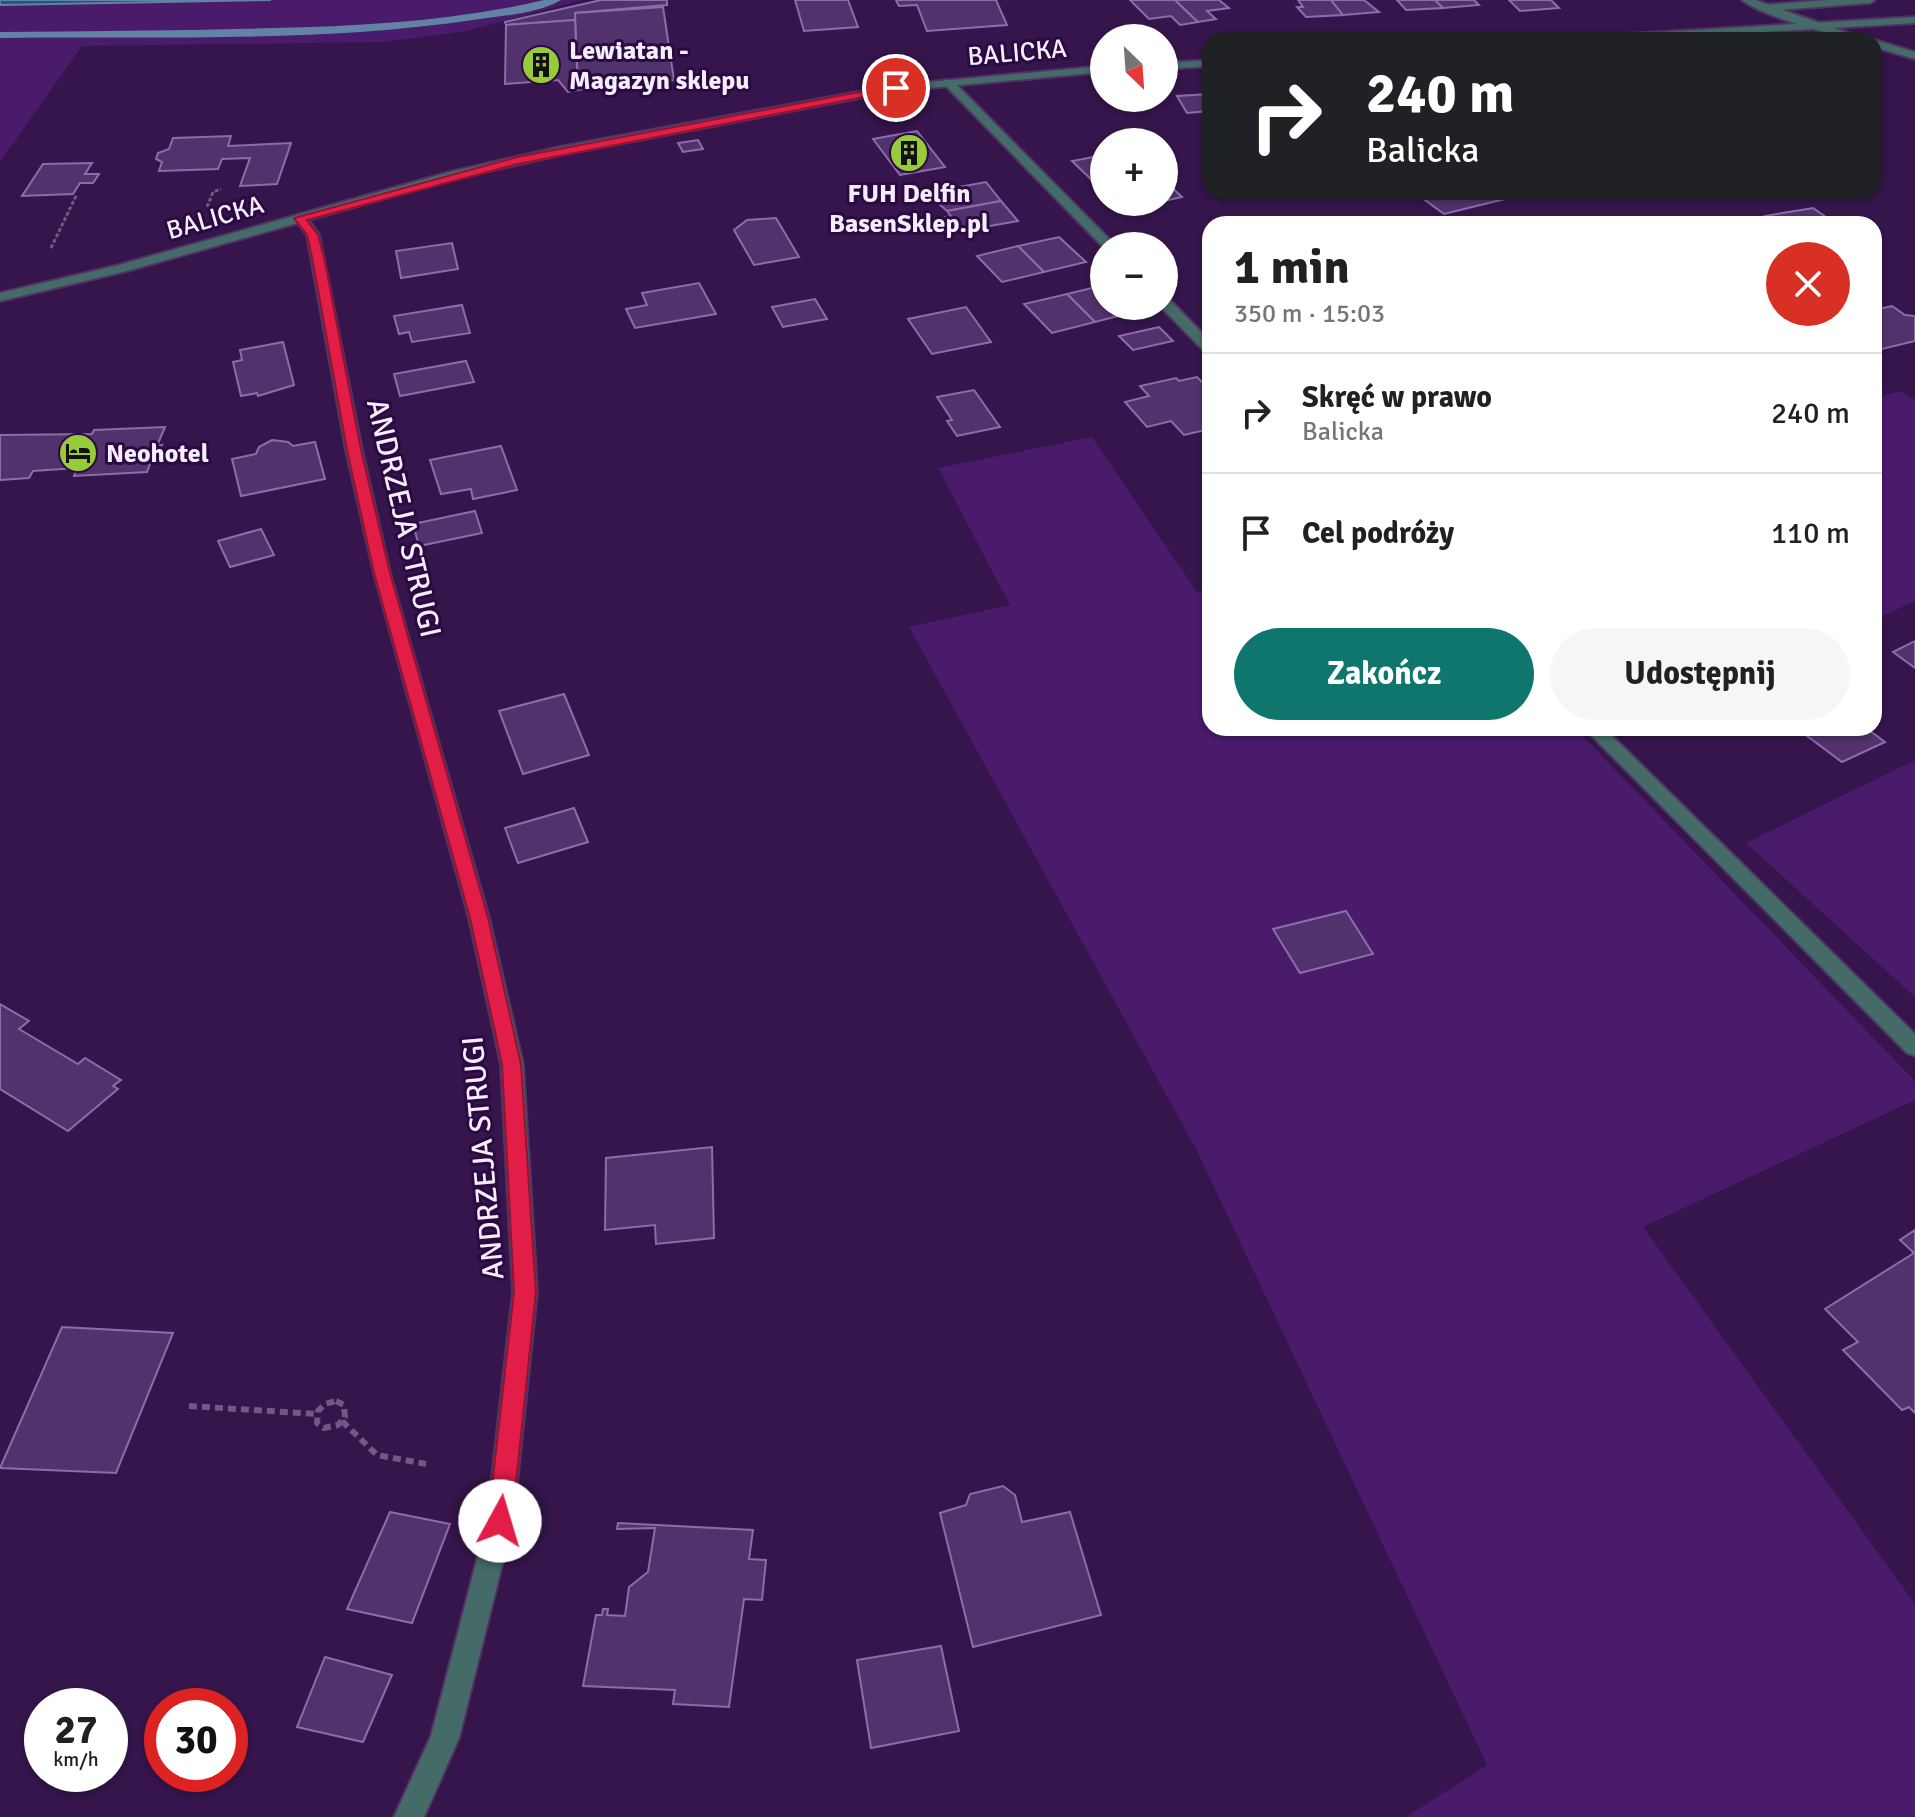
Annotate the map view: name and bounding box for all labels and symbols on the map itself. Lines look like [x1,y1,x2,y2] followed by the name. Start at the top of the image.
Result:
[1090,24,1178,112] north arrow
[966,33,1068,73] street label: BALICKA
[569,35,750,97] place label: Lewiatan - Magazyn sklepu
[520,44,562,86] building icon: Lewiatan - Magazyn sklepu
[862,54,930,122] pin
[888,132,930,174] building icon: FUH Delfin BasenSklep.pl
[829,178,989,240] place label: FUH Delfin BasenSklep.pl
[163,189,268,247] street label: BALICKA
[358,395,449,641] street label: ANDRZEJA STRUGI
[57,432,99,474] hotel icon: Neohotel
[106,438,209,470] place label: Neohotel
[454,1035,513,1281] street label: ANDRZEJA STRUGI
[458,1479,542,1563] position arrow
[144,1688,248,1792] speed limit sign: 30

